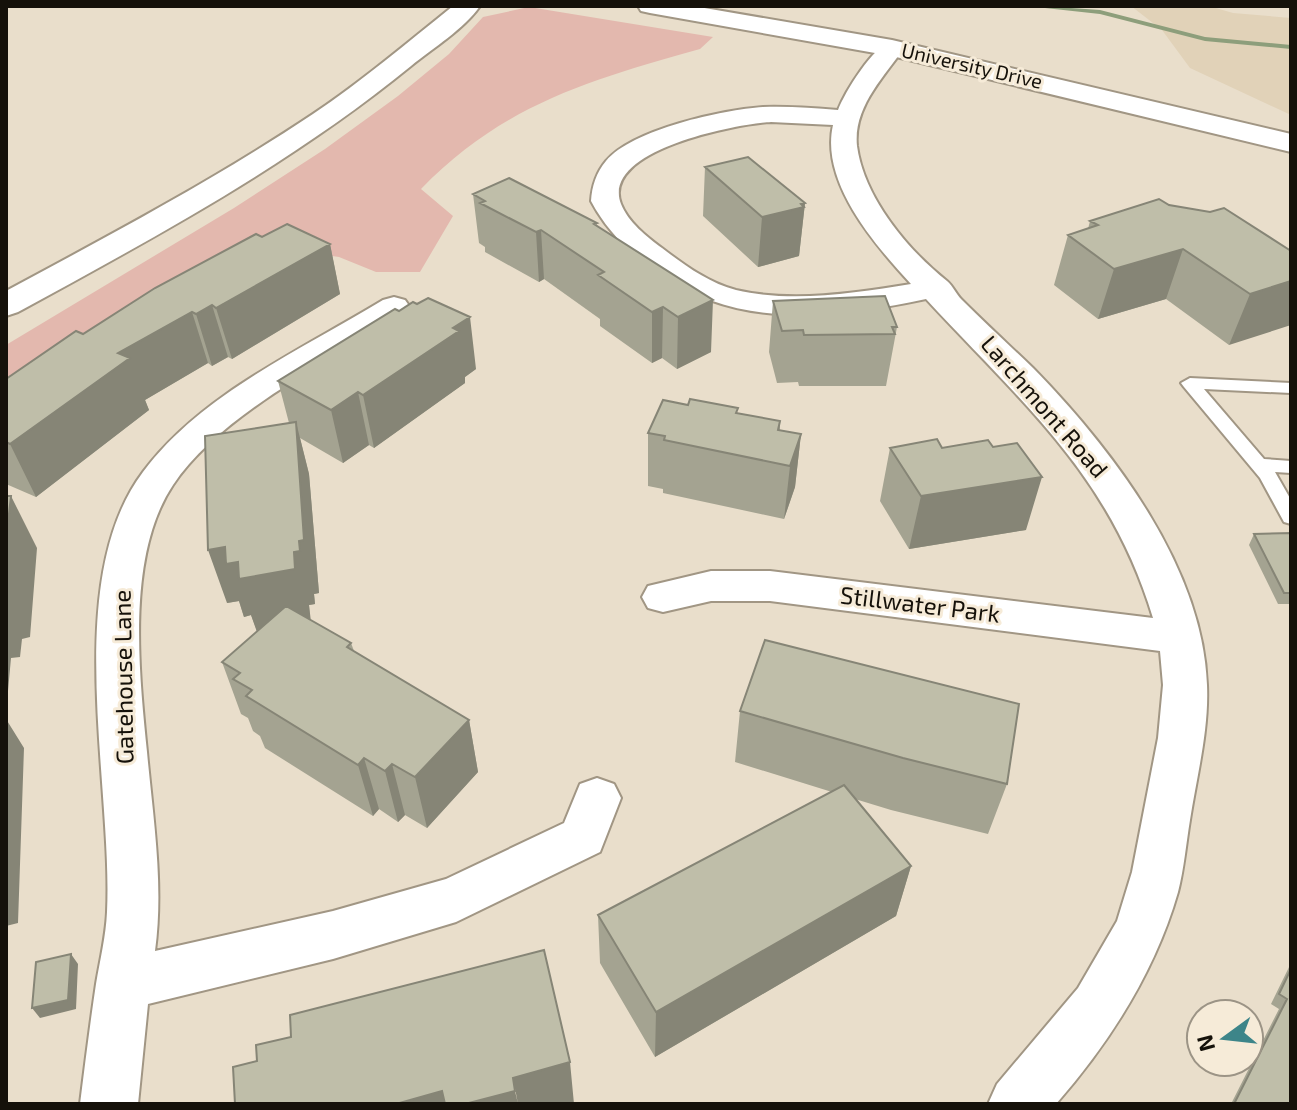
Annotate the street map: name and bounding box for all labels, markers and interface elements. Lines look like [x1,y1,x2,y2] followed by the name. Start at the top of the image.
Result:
[899,37,1045,93] street label: University Drive
[976,329,1115,483] street label: Larchmont Road
[839,579,1002,628] street label: Stillwater Park
[106,590,139,764] street label: Gatehouse Lane
[1185,998,1265,1078] north arrow
[1190,1032,1219,1054] text: N

